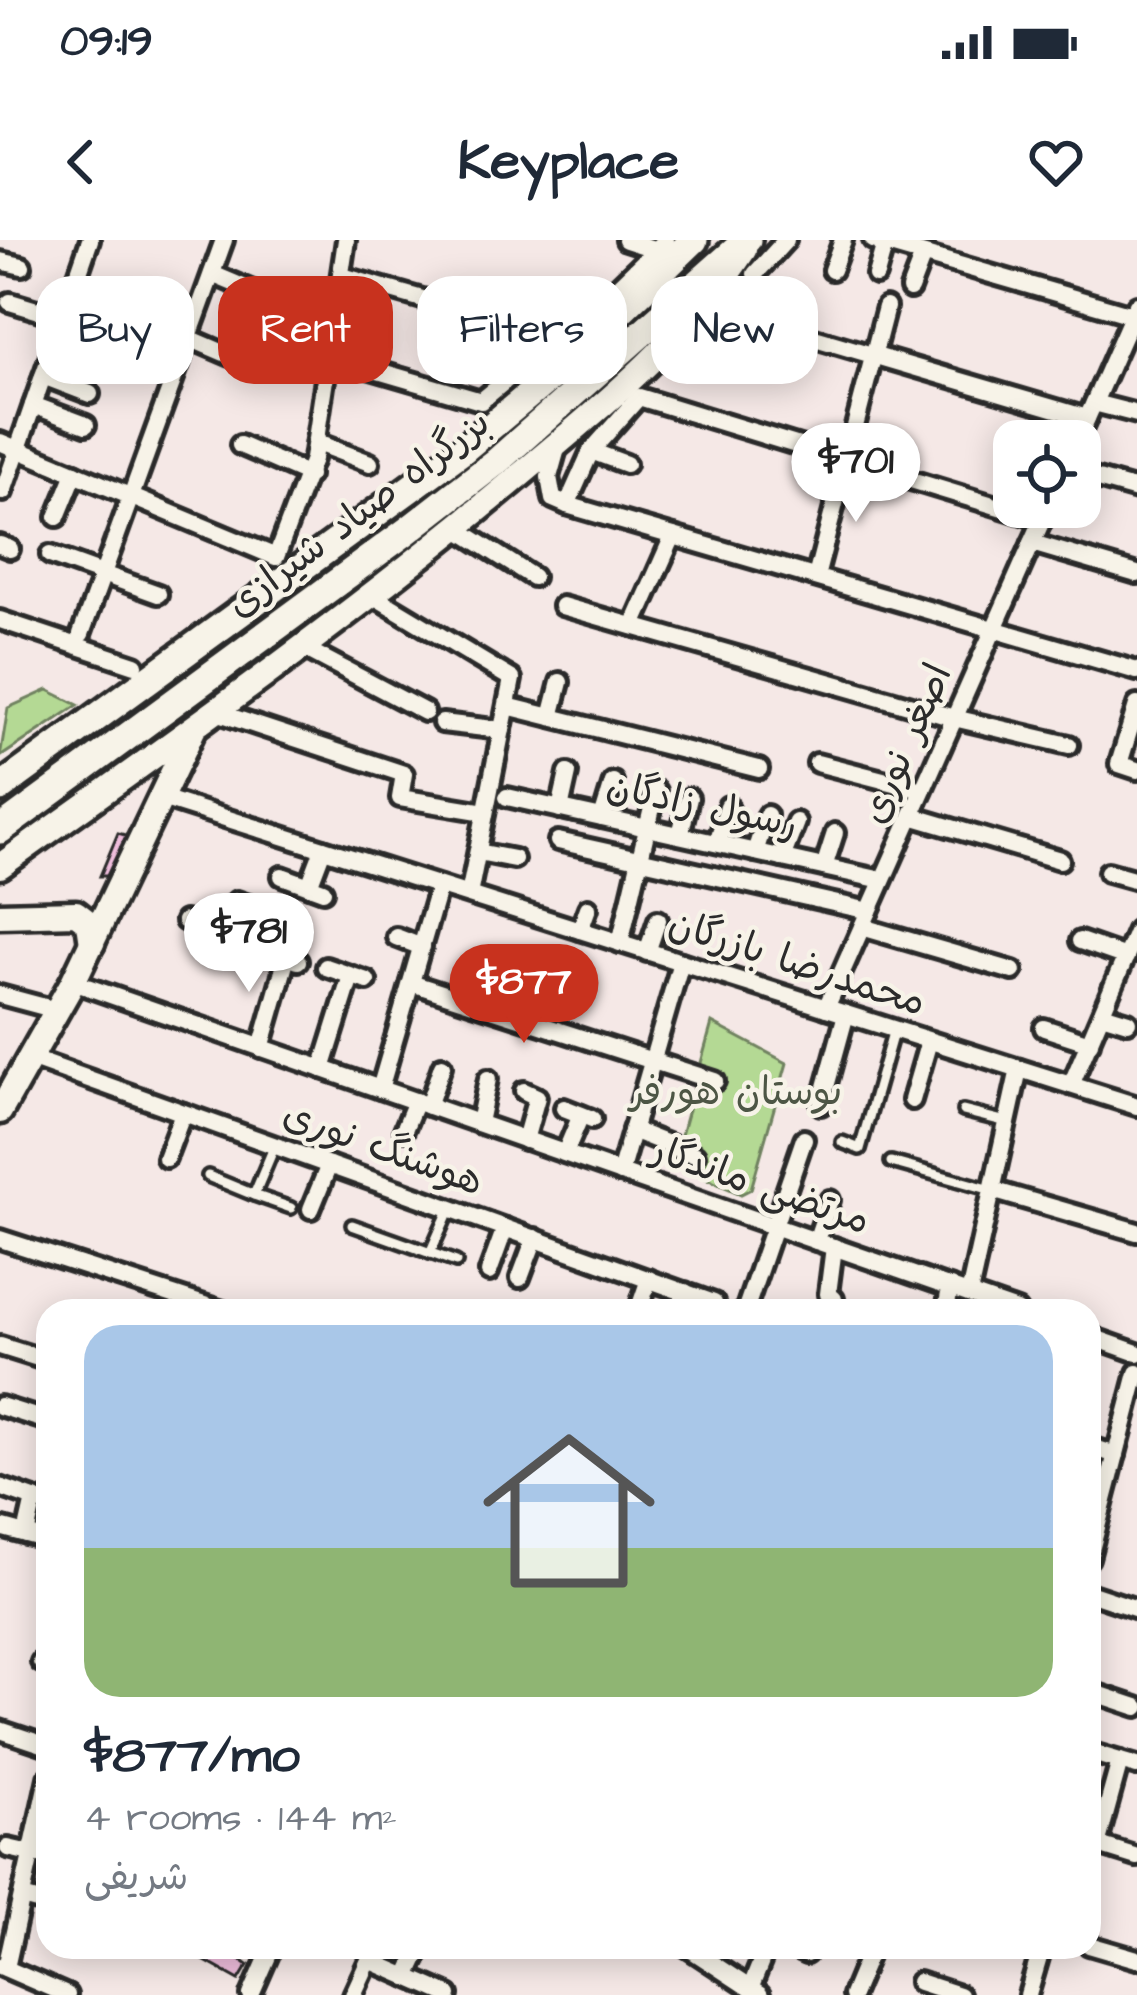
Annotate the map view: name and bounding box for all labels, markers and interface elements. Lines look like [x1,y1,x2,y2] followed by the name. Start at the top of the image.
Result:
[60,11,153,73] text: 09:19
[458,125,679,200] text: Keyplace
[48,129,114,195] icon: back
[1023,129,1089,195] icon: heart
[36,276,194,384] chip: Buy
[218,276,393,384] chip: Rent
[417,276,627,384] chip: Filters
[651,276,818,384] chip: New
[216,397,502,631] street label: بزرگراه صیاد شیرازی
[993,420,1101,528] map controls
[993,420,1101,528] button: locate
[785,423,927,525] pin: $701
[818,435,894,489] text: $701
[848,655,966,833] street label: اصغر نوری
[602,759,802,853] street label: رسول زادگان
[178,893,320,995] pin: $781
[662,897,932,1031] street label: محمدرضا بازرگان
[211,905,287,959] text: $781
[453,944,595,1046] pin: $877
[477,956,572,1010] text: $877
[627,1066,842,1120] park label: بوستان هورفر
[275,1088,491,1210] street label: هوشنگ نوری
[642,1123,877,1249] street label: مرتضی ماندگار
[461,1403,677,1619] icon: home
[84,1721,300,1792] text: $877/mo
[84,1792,397,1846] text: 4 rooms · 144 m²
[84,1851,188,1905] text: شریفی

